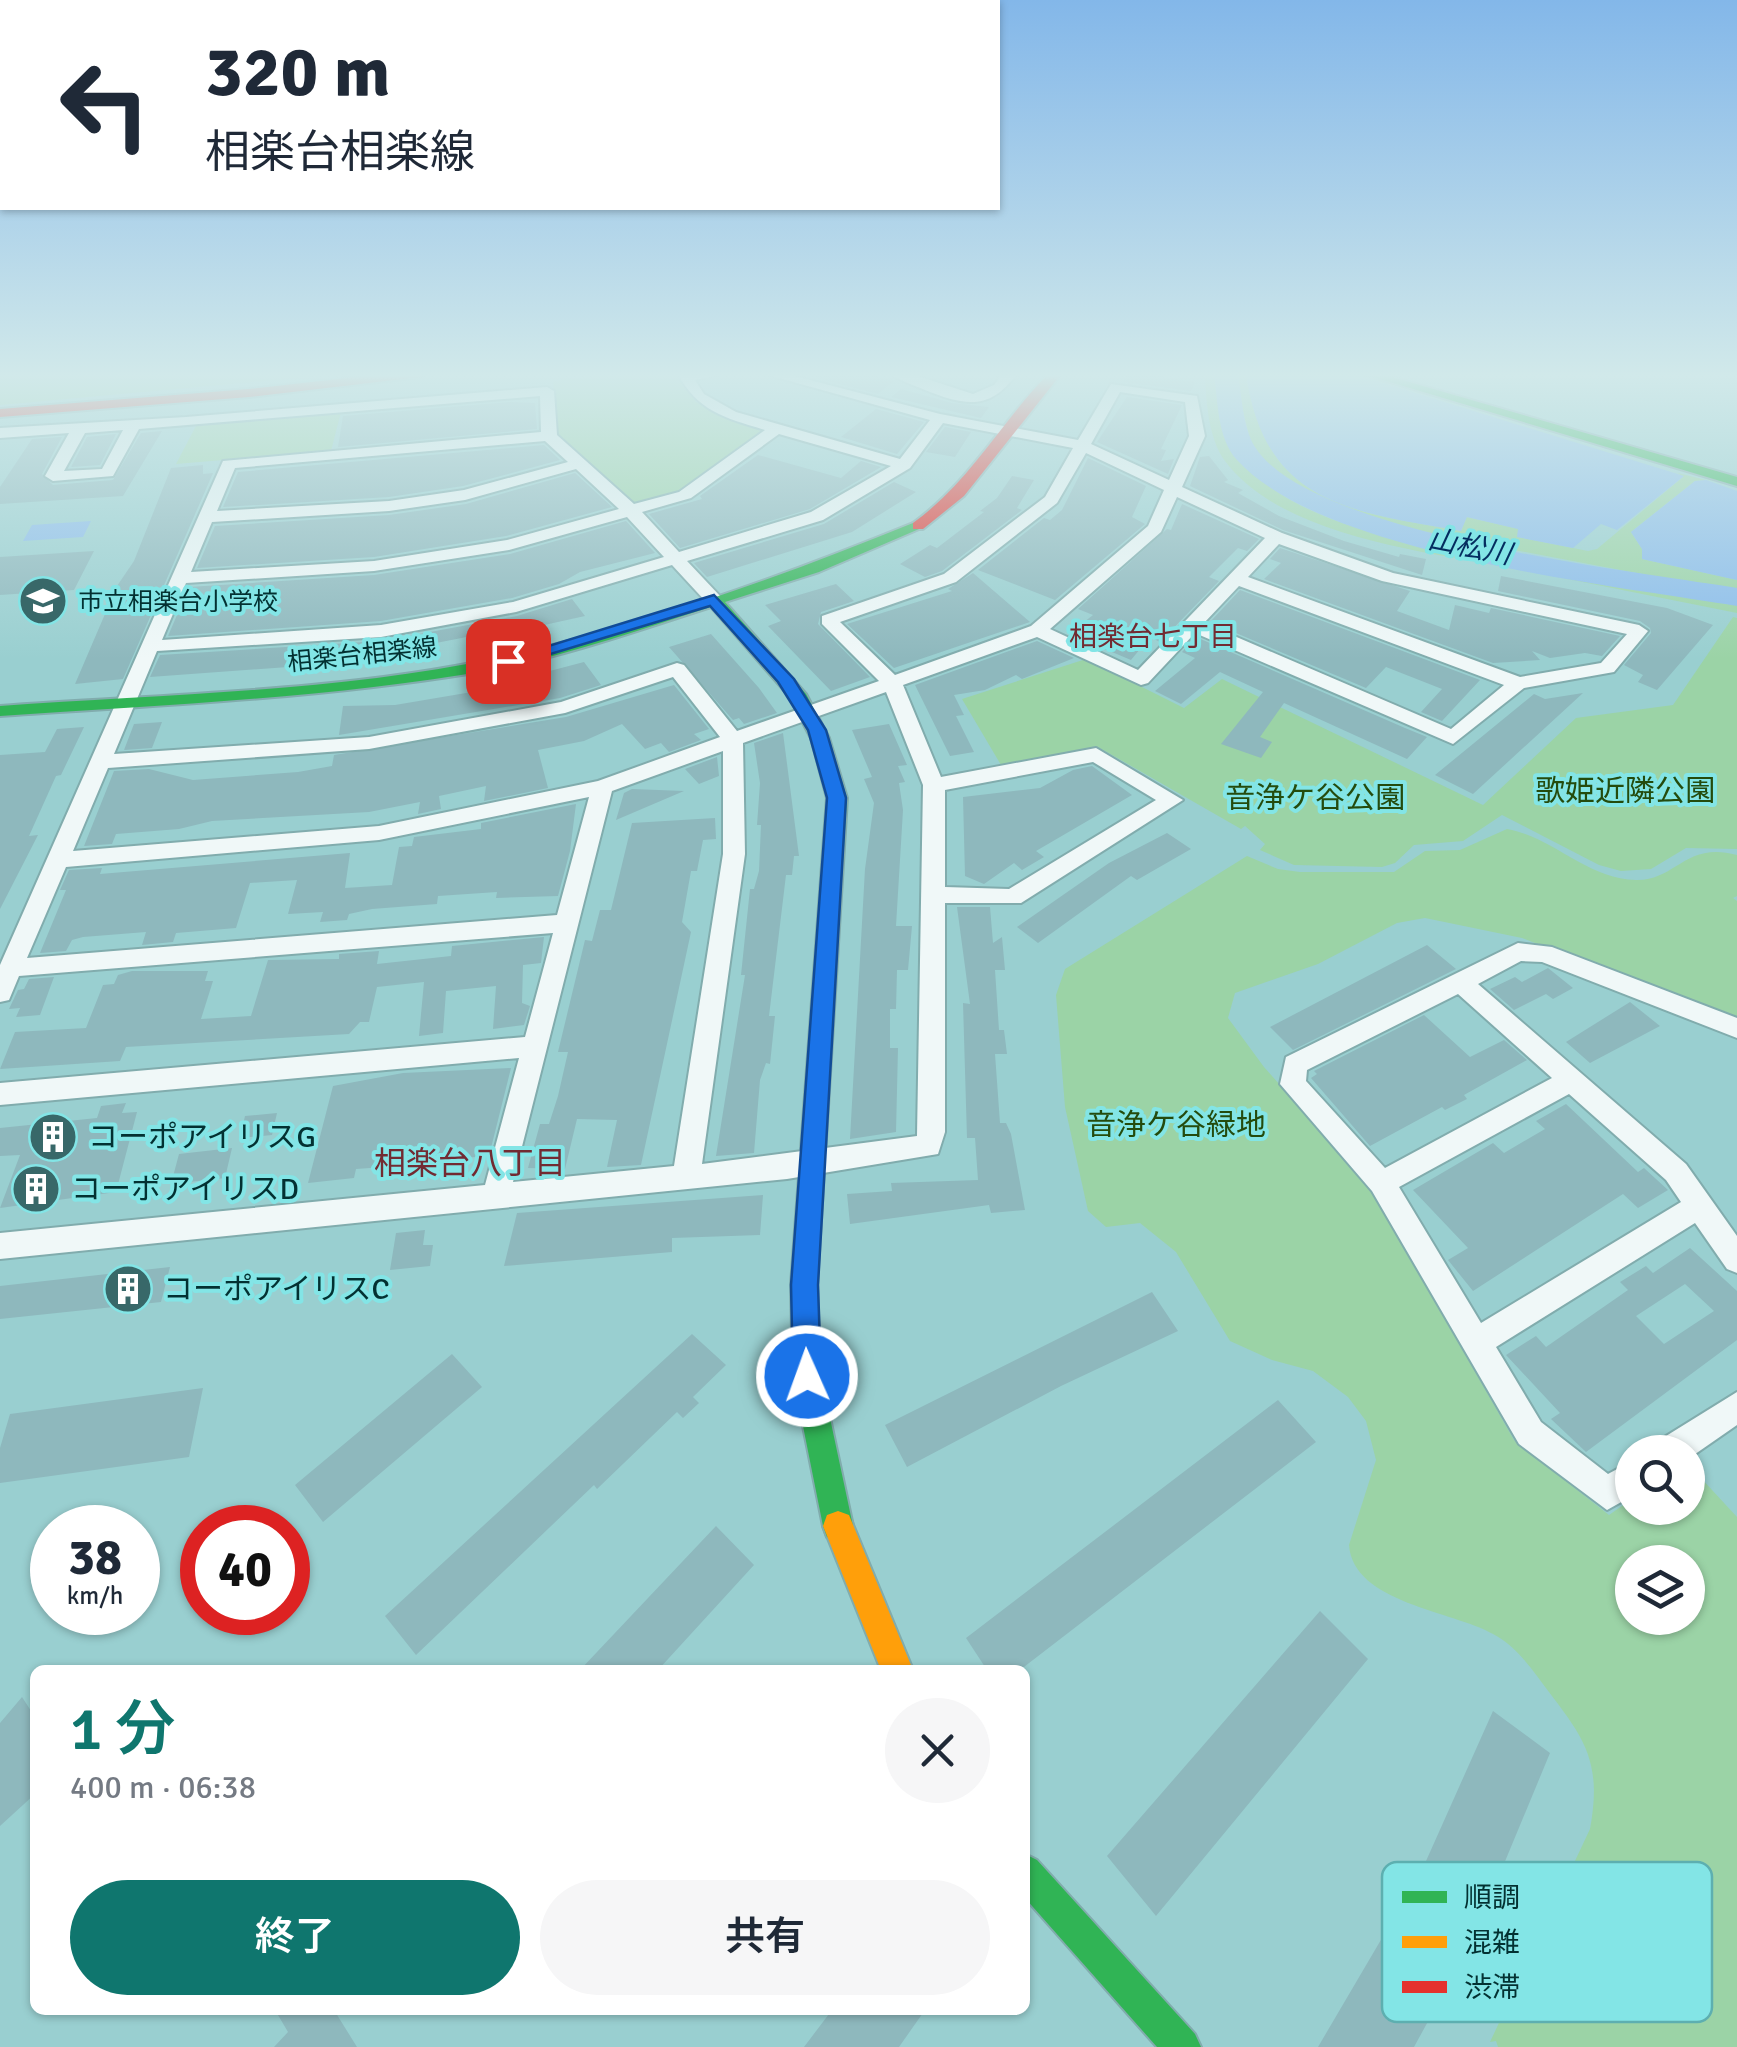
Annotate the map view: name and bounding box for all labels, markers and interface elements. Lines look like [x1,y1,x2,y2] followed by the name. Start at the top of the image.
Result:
[205,29,390,115] text: 320 m
[40,40,170,170] icon: left
[205,125,475,180] text: 相楽台相楽線
[1425,522,1517,572] water label: 山松川
[17,575,69,627] school or university icon: 市立相楽台小学校
[78,586,278,617] place label: 市立相楽台小学校
[466,619,551,704] pin
[1069,620,1237,654] district label: 相楽台七丁目
[286,631,438,678] street label: 相楽台相楽線
[481,634,536,689] icon: arrive
[1535,773,1715,810] park label: 歌姫近隣公園
[1225,780,1405,817] park label: 音浄ケ谷公園
[1086,1107,1266,1144] park label: 音浄ケ谷緑地
[27,1111,79,1163] building icon: コーポアイリスG
[88,1119,316,1156] place label: コーポアイリスG
[374,1144,566,1183] district label: 相楽台八丁目
[10,1163,62,1215] building icon: コーポアイリスD
[71,1171,299,1208] place label: コーポアイリスD
[102,1263,154,1315] building icon: コーポアイリスC
[163,1271,390,1308] place label: コーポアイリスC
[755,1324,859,1428] position arrow
[1615,1435,1705,1635] map controls
[1615,1435,1705,1525] button: search
[180,1505,310,1635] speed limit sign: 40
[68,1527,122,1589] text: 38
[1615,1545,1705,1635] button: layers
[67,1580,123,1611] text: km/h
[70,1693,176,1767] text: 1 分
[885,1698,990,1803] button: close
[70,1768,256,1807] text: 400 m · 06:38
[1382,1862,1712,2022] legend
[70,1880,520,1995] button: 終了
[540,1880,990,1995] button: 共有
[1464,1881,1520,1915] text: 順調
[1464,1926,1520,1960] text: 混雑
[1464,1971,1520,2005] text: 渋滞

